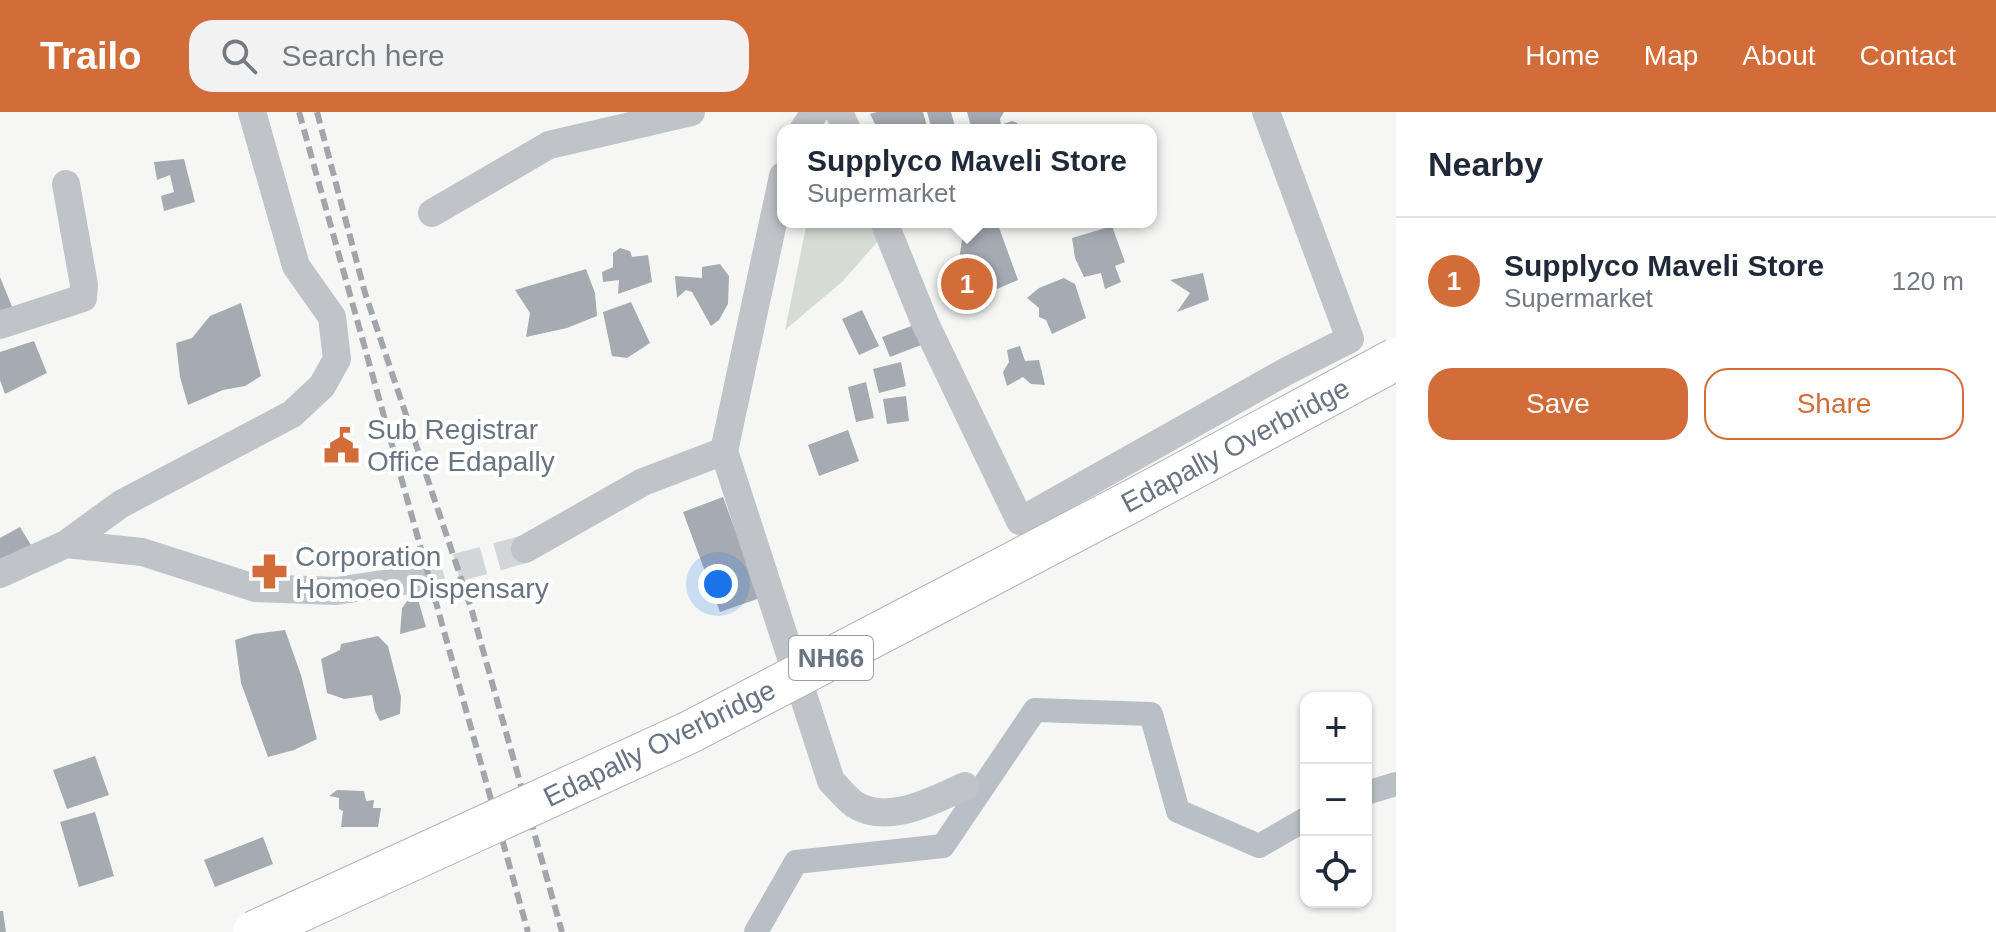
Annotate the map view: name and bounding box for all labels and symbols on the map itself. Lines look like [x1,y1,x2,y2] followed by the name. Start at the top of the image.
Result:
[941,254,993,314] pin: 1
[1116,372,1355,519] street label: Edapally Overbridge
[367,414,555,477] place label: Sub Registrar Office Edapally
[322,426,360,464] public building icon: Sub Registrar Office Edapally
[295,541,549,604] place label: Corporation Homoeo Dispensary
[250,553,288,591] pharmacy icon: Corporation Homoeo Dispensary
[698,564,738,604] your location
[789,636,873,680] road number: NH66
[538,674,780,813] street label: Edapally Overbridge

